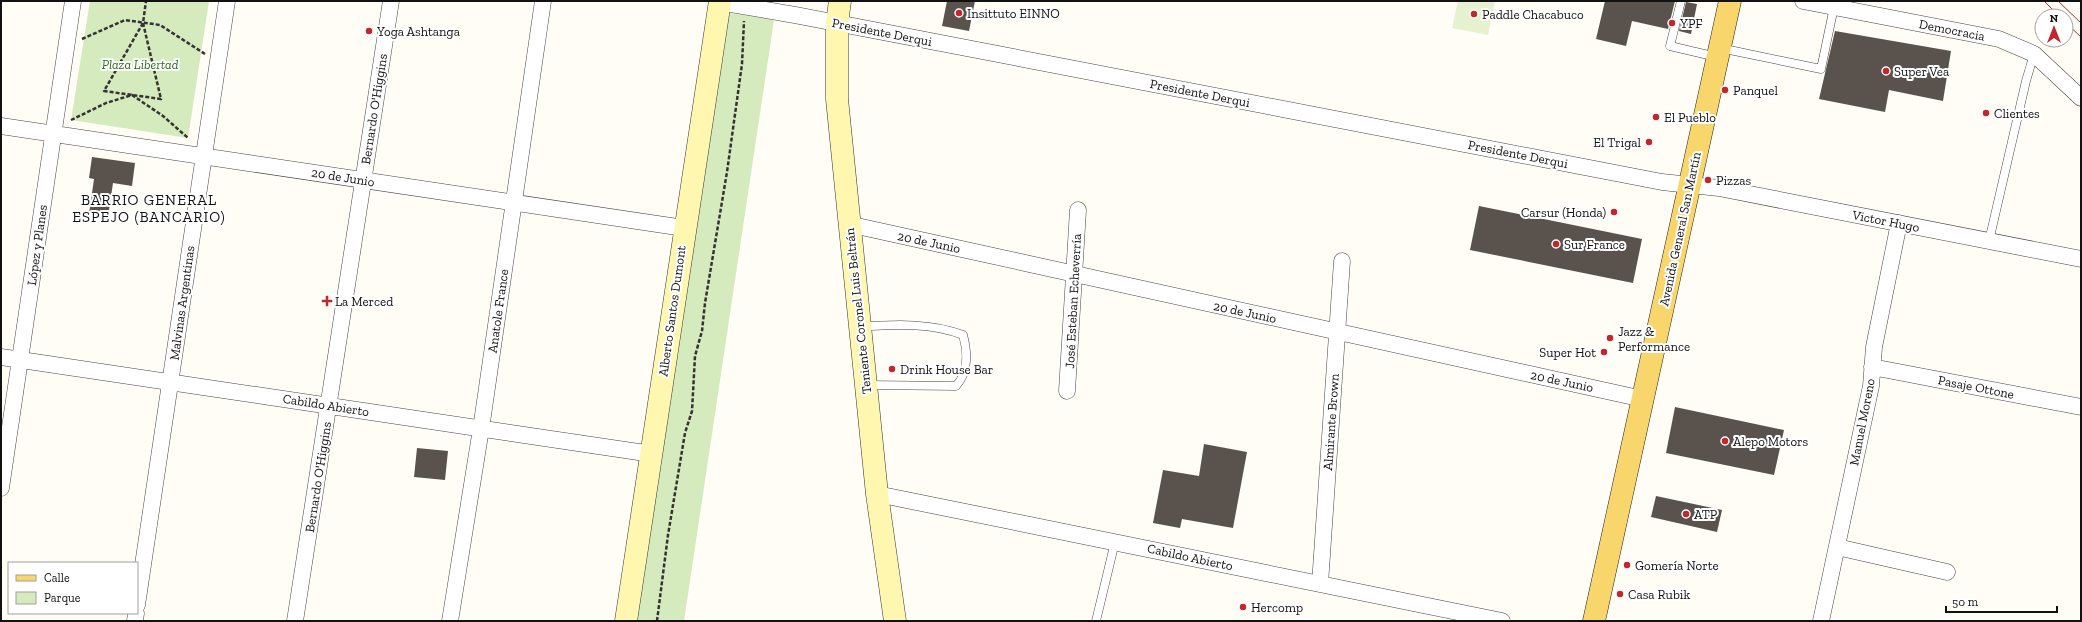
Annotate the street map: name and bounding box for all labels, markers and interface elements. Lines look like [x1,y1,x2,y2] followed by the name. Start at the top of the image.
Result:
[967,6,1060,21] place label: Insittuto EINNO
[1482,7,1584,22] place label: Paddle Chacabuco
[954,8,964,18] marker: Insittuto EINNO
[2034,8,2074,48] north arrow
[1469,9,1479,19] marker: Paddle Chacabuco
[2050,12,2059,25] text: N
[831,15,934,49] street label: Presidente Derqui
[1679,16,1703,31] place label: YPF
[1918,16,1987,44] street label: Democracia
[1667,18,1677,28] marker: YPF
[376,24,461,39] place label: Yoga Ashtanga
[364,26,374,36] marker: Yoga Ashtanga
[358,52,390,165] street label: Bernardo O'Higgins
[102,57,179,72] park label: Plaza Libertad
[1894,64,1950,79] place label: Super Vea
[1881,66,1891,76] marker: Super Vea
[1149,76,1252,110] street label: Presidente Derqui
[1733,83,1778,98] place label: Panquel
[1720,85,1730,95] marker: Panquel
[1994,106,2040,121] place label: Clientes
[1981,108,1991,118] marker: Clientes
[1664,110,1716,125] place label: El Pueblo
[1651,112,1661,122] marker: El Pueblo
[1593,135,1642,150] place label: El Trigal
[1467,137,1570,171] street label: Presidente Derqui
[1644,137,1654,147] marker: El Trigal
[1656,150,1704,307] street label: Avenida General San Martín
[310,165,376,189] street label: 20 de Junio
[1716,173,1751,188] place label: Pizzas
[1703,175,1713,185] marker: Pizzas
[72,191,226,226] district label: BARRIO GENERAL ESPEJO (BANCARIO)
[24,203,50,286] street label: López y Planes
[1521,205,1606,220] place label: Carsur (Honda)
[1609,207,1619,217] marker: Carsur (Honda)
[1850,207,1921,235] street label: Victor Hugo
[842,227,874,395] street label: Teniente Coronel Luis Beltrán
[896,228,962,256] street label: 20 de Junio
[1062,232,1084,369] street label: José Esteban Echeverría
[1564,237,1625,252] place label: Sur France
[1551,239,1561,249] marker: Sur France
[167,244,198,361] street label: Malvinas Argentinas
[655,244,689,378] street label: Alberto Santos Dumont
[485,268,511,354] street label: Anatole France
[335,294,393,309] place label: La Merced
[322,296,332,306] marker: La Merced
[1212,298,1278,326] street label: 20 de Junio
[1618,324,1690,354] place label: Jazz & Performance
[1605,333,1615,343] marker: Jazz & Performance
[1539,345,1596,360] place label: Super Hot
[1599,347,1609,357] marker: Super Hot
[900,362,993,377] place label: Drink House Bar
[887,364,897,374] marker: Drink House Bar
[1529,367,1595,395] street label: 20 de Junio
[1936,372,2015,403] street label: Pasaje Ottone
[1320,373,1342,471] street label: Almirante Brown
[1846,377,1878,467] street label: Manuel Moreno
[282,391,371,419] street label: Cabildo Abierto
[302,420,334,533] street label: Bernardo O'Higgins
[1733,434,1809,449] place label: Alepo Motors
[1720,436,1730,446] marker: Alepo Motors
[1694,507,1718,522] place label: ATP
[1681,509,1691,519] marker: ATP
[1146,541,1235,573] street label: Cabildo Abierto
[1635,558,1719,573] place label: Gomería Norte
[1622,560,1632,570] marker: Gomería Norte
[8,562,138,614] legend
[44,571,70,585] text: Calle
[1628,587,1690,602] place label: Casa Rubik
[1946,588,2057,614] scale bar
[1615,589,1625,599] marker: Casa Rubik
[44,591,81,605] text: Parque
[1952,595,1979,609] text: 50 m
[1251,600,1303,615] place label: Hercomp
[1238,602,1248,612] marker: Hercomp

